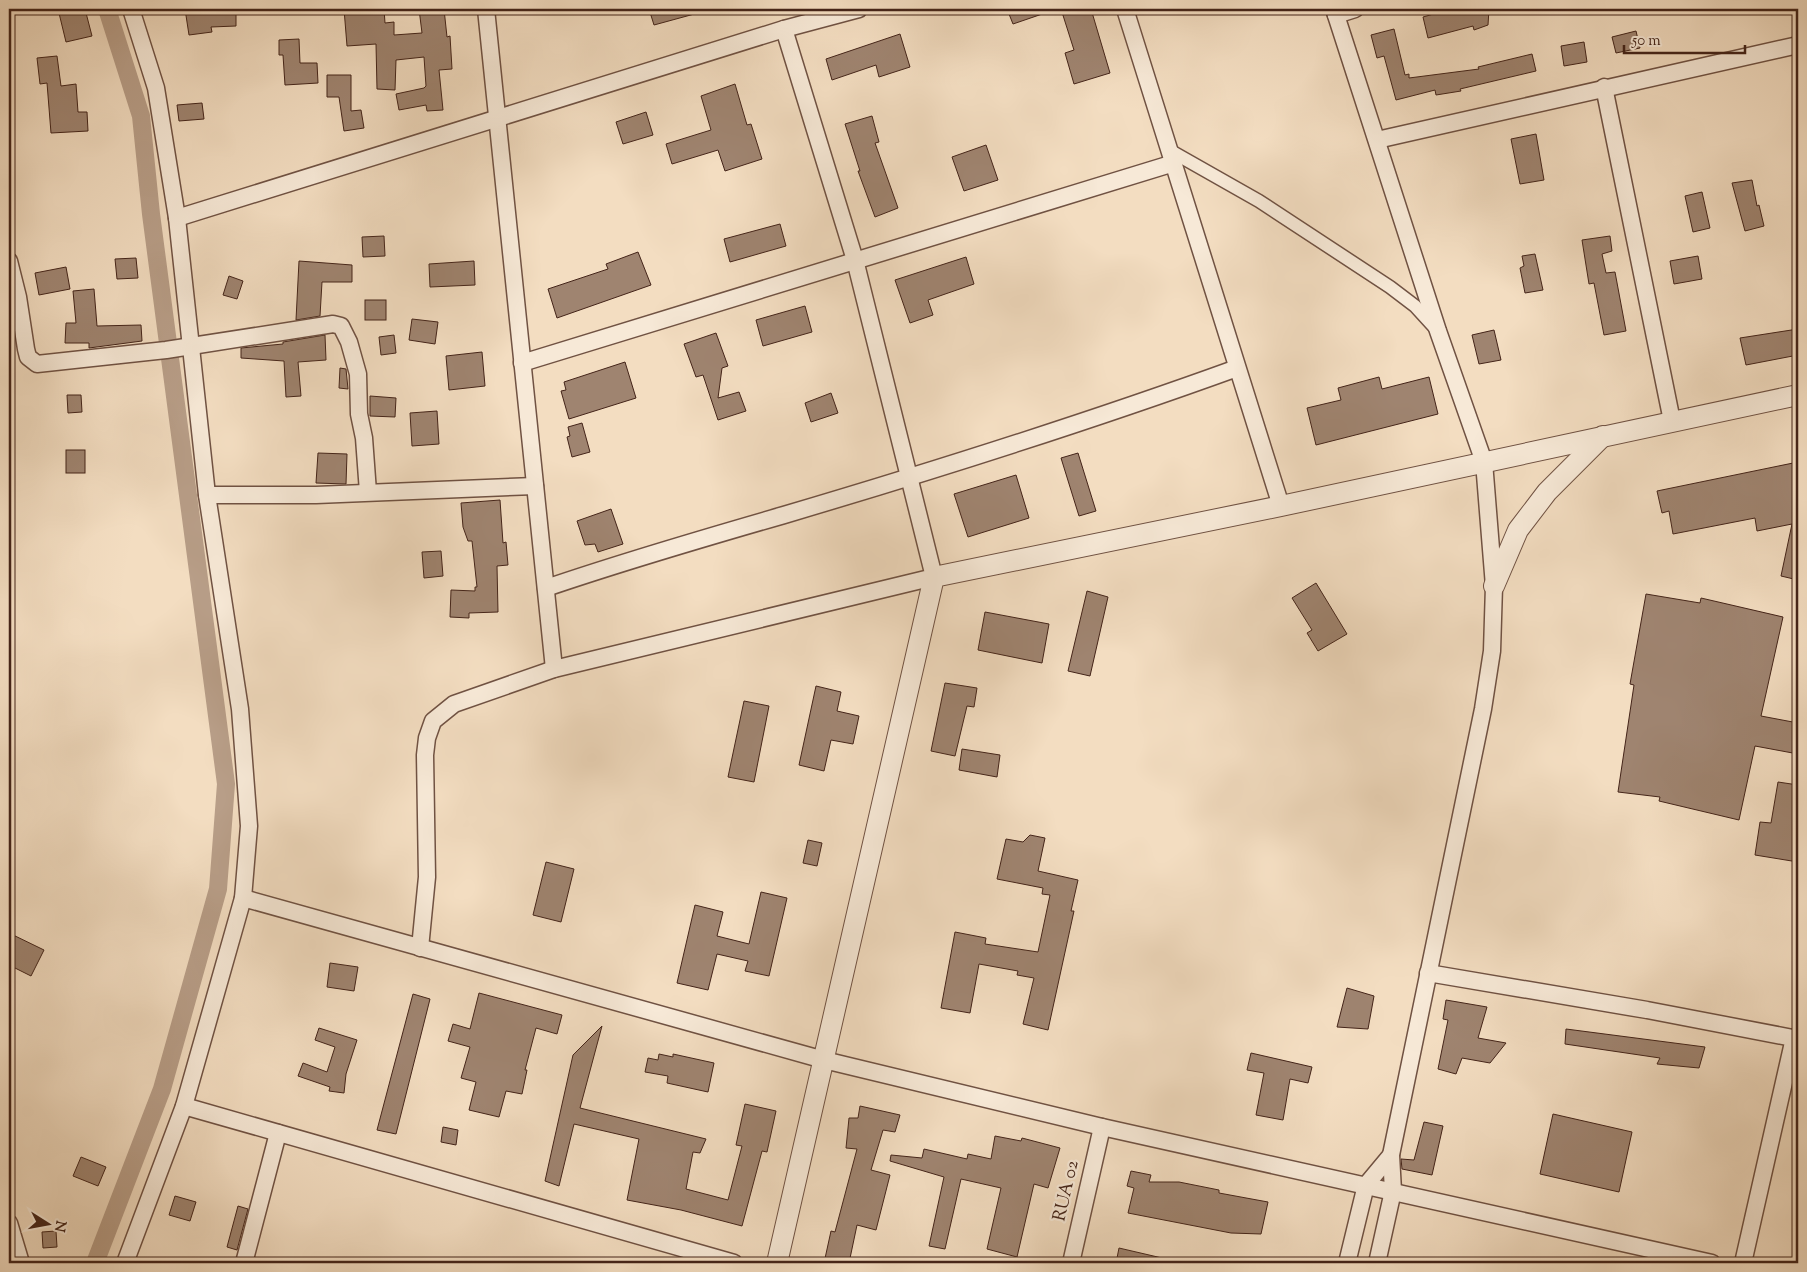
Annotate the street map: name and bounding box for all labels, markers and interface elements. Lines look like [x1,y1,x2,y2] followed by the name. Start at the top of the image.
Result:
[1624,22,1746,54] scale bar
[1631,31,1661,52] text: 50 m
[1047,1157,1087,1224] street label: RUA 02
[22,1200,72,1250] north arrow
[48,1219,70,1233] text: N

